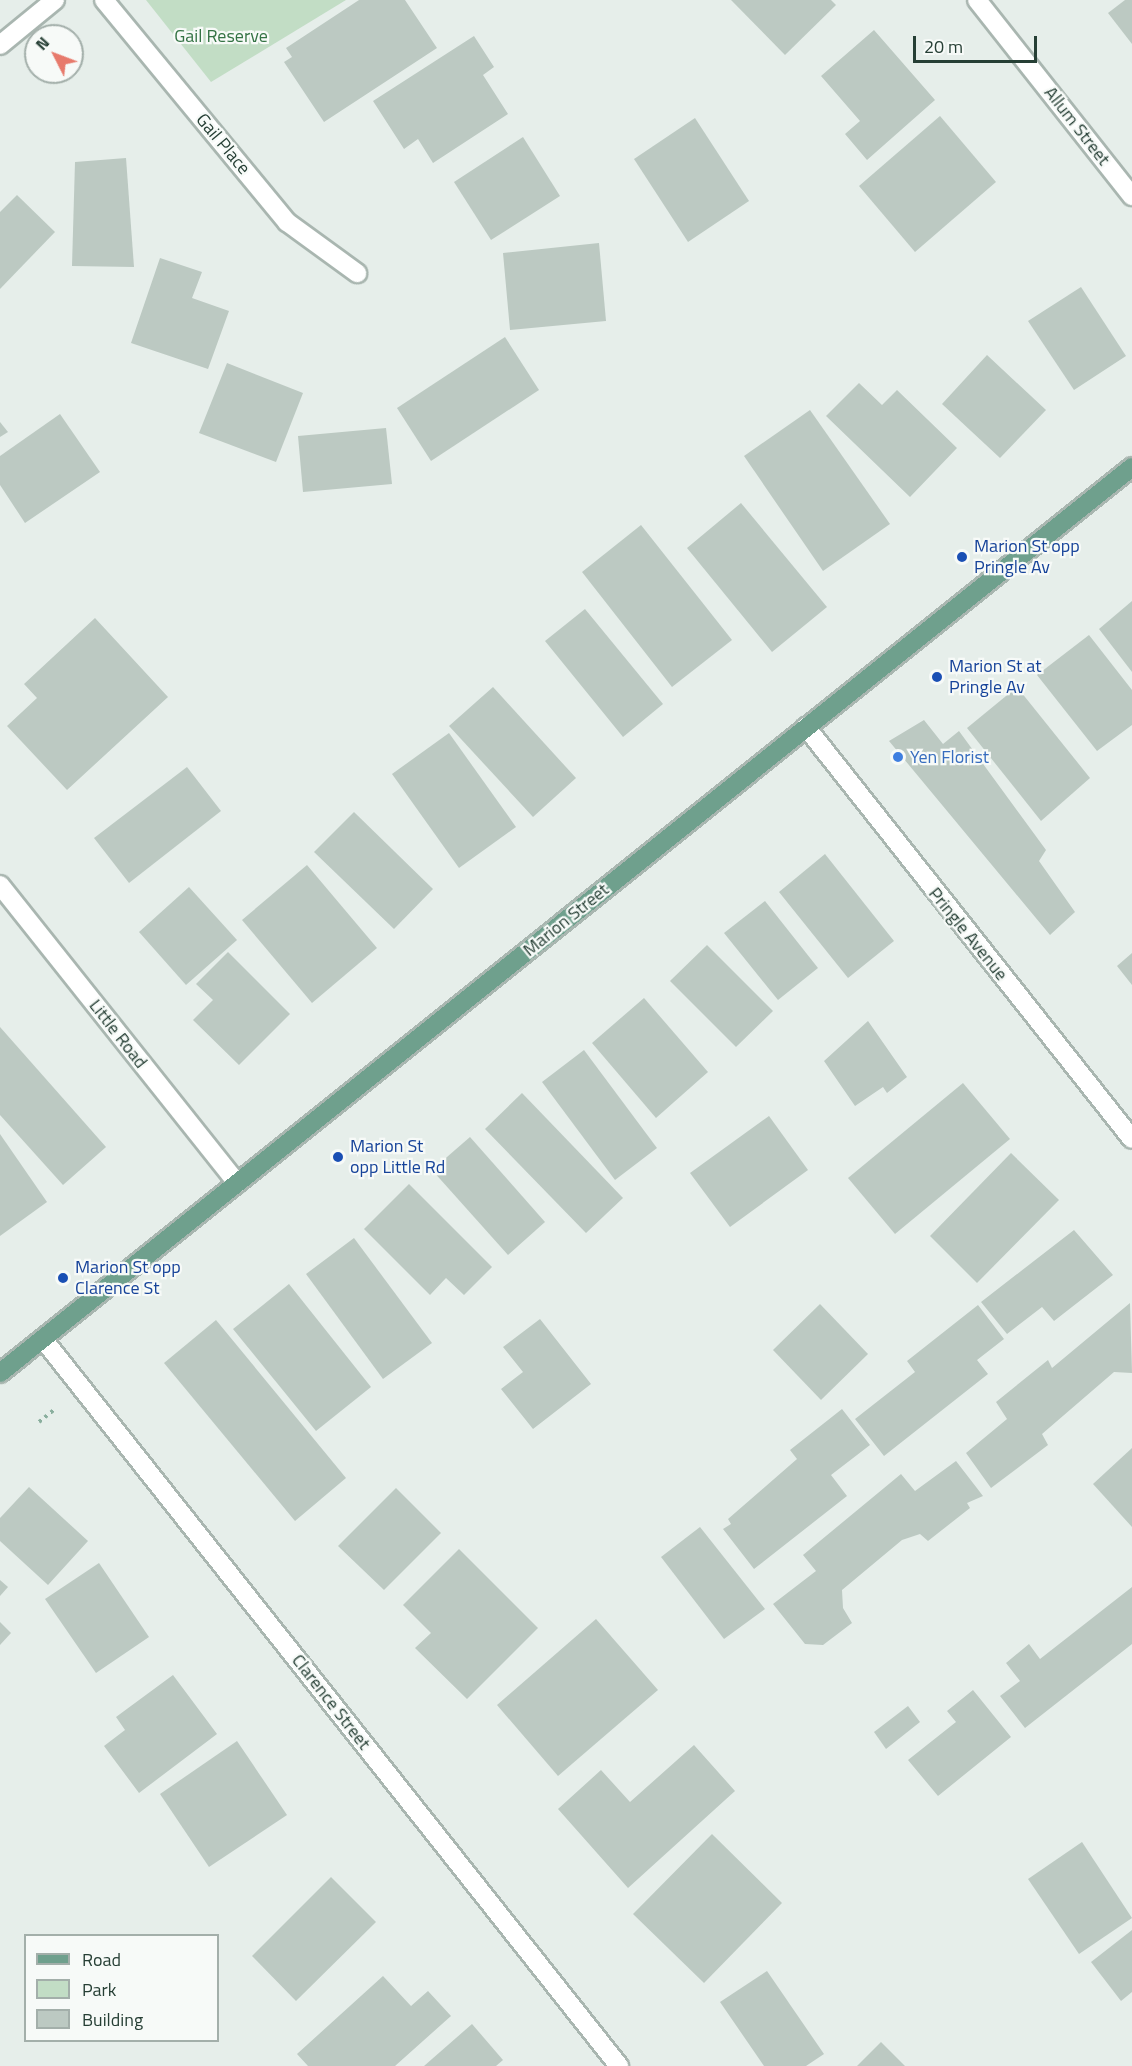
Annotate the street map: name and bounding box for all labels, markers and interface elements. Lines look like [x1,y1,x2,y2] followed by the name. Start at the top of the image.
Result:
[24,24,84,84] north arrow
[916,24,1040,62] scale bar
[174,25,268,47] park label: Gail Reserve
[29,31,55,55] text: N
[924,33,963,60] text: 20 m
[1040,82,1114,170] street label: Allum Street
[191,109,255,179] street label: Gail Place
[974,536,1080,578] place label: Marion St opp Pringle Av
[955,550,969,564] marker: Marion St opp Pringle Av
[949,656,1042,698] place label: Marion St at Pringle Av
[930,670,944,684] marker: Marion St at Pringle Av
[910,746,989,768] place label: Yen Florist
[891,750,905,764] marker: Yen Florist
[519,879,613,961] street label: Marion Street
[924,883,1012,985] street label: Pringle Avenue
[84,995,152,1073] street label: Little Road
[350,1136,445,1178] place label: Marion St opp Little Rd
[331,1150,345,1164] marker: Marion St opp Little Rd
[75,1257,181,1300] place label: Marion St opp Clarence St
[56,1271,70,1285] marker: Marion St opp Clarence St
[287,1650,375,1754] street label: Clarence Street
[24,1934,219,2042] legend
[82,1946,121,1973] text: Road
[82,1976,116,2003] text: Park
[82,2006,143,2033] text: Building

